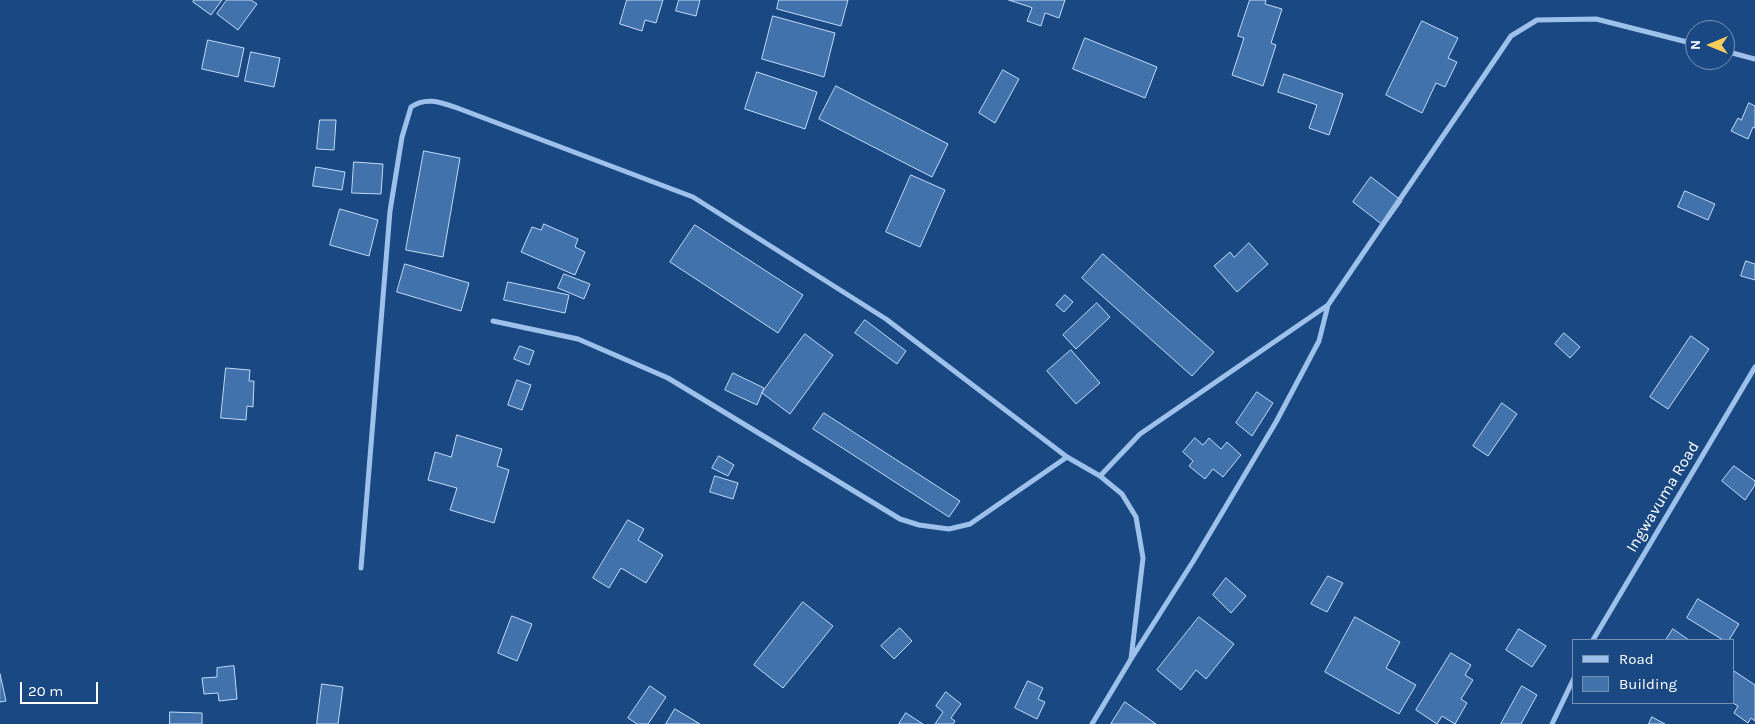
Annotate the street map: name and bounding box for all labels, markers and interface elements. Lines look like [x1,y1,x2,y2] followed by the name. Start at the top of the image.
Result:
[1685,20,1735,70] north arrow
[1687,40,1704,50] text: N
[1622,438,1704,556] street label: Ingwavuma Road
[1572,639,1735,704] legend
[1619,650,1654,668] text: Road
[22,672,100,704] scale bar
[1619,675,1677,693] text: Building
[28,682,63,700] text: 20 m

